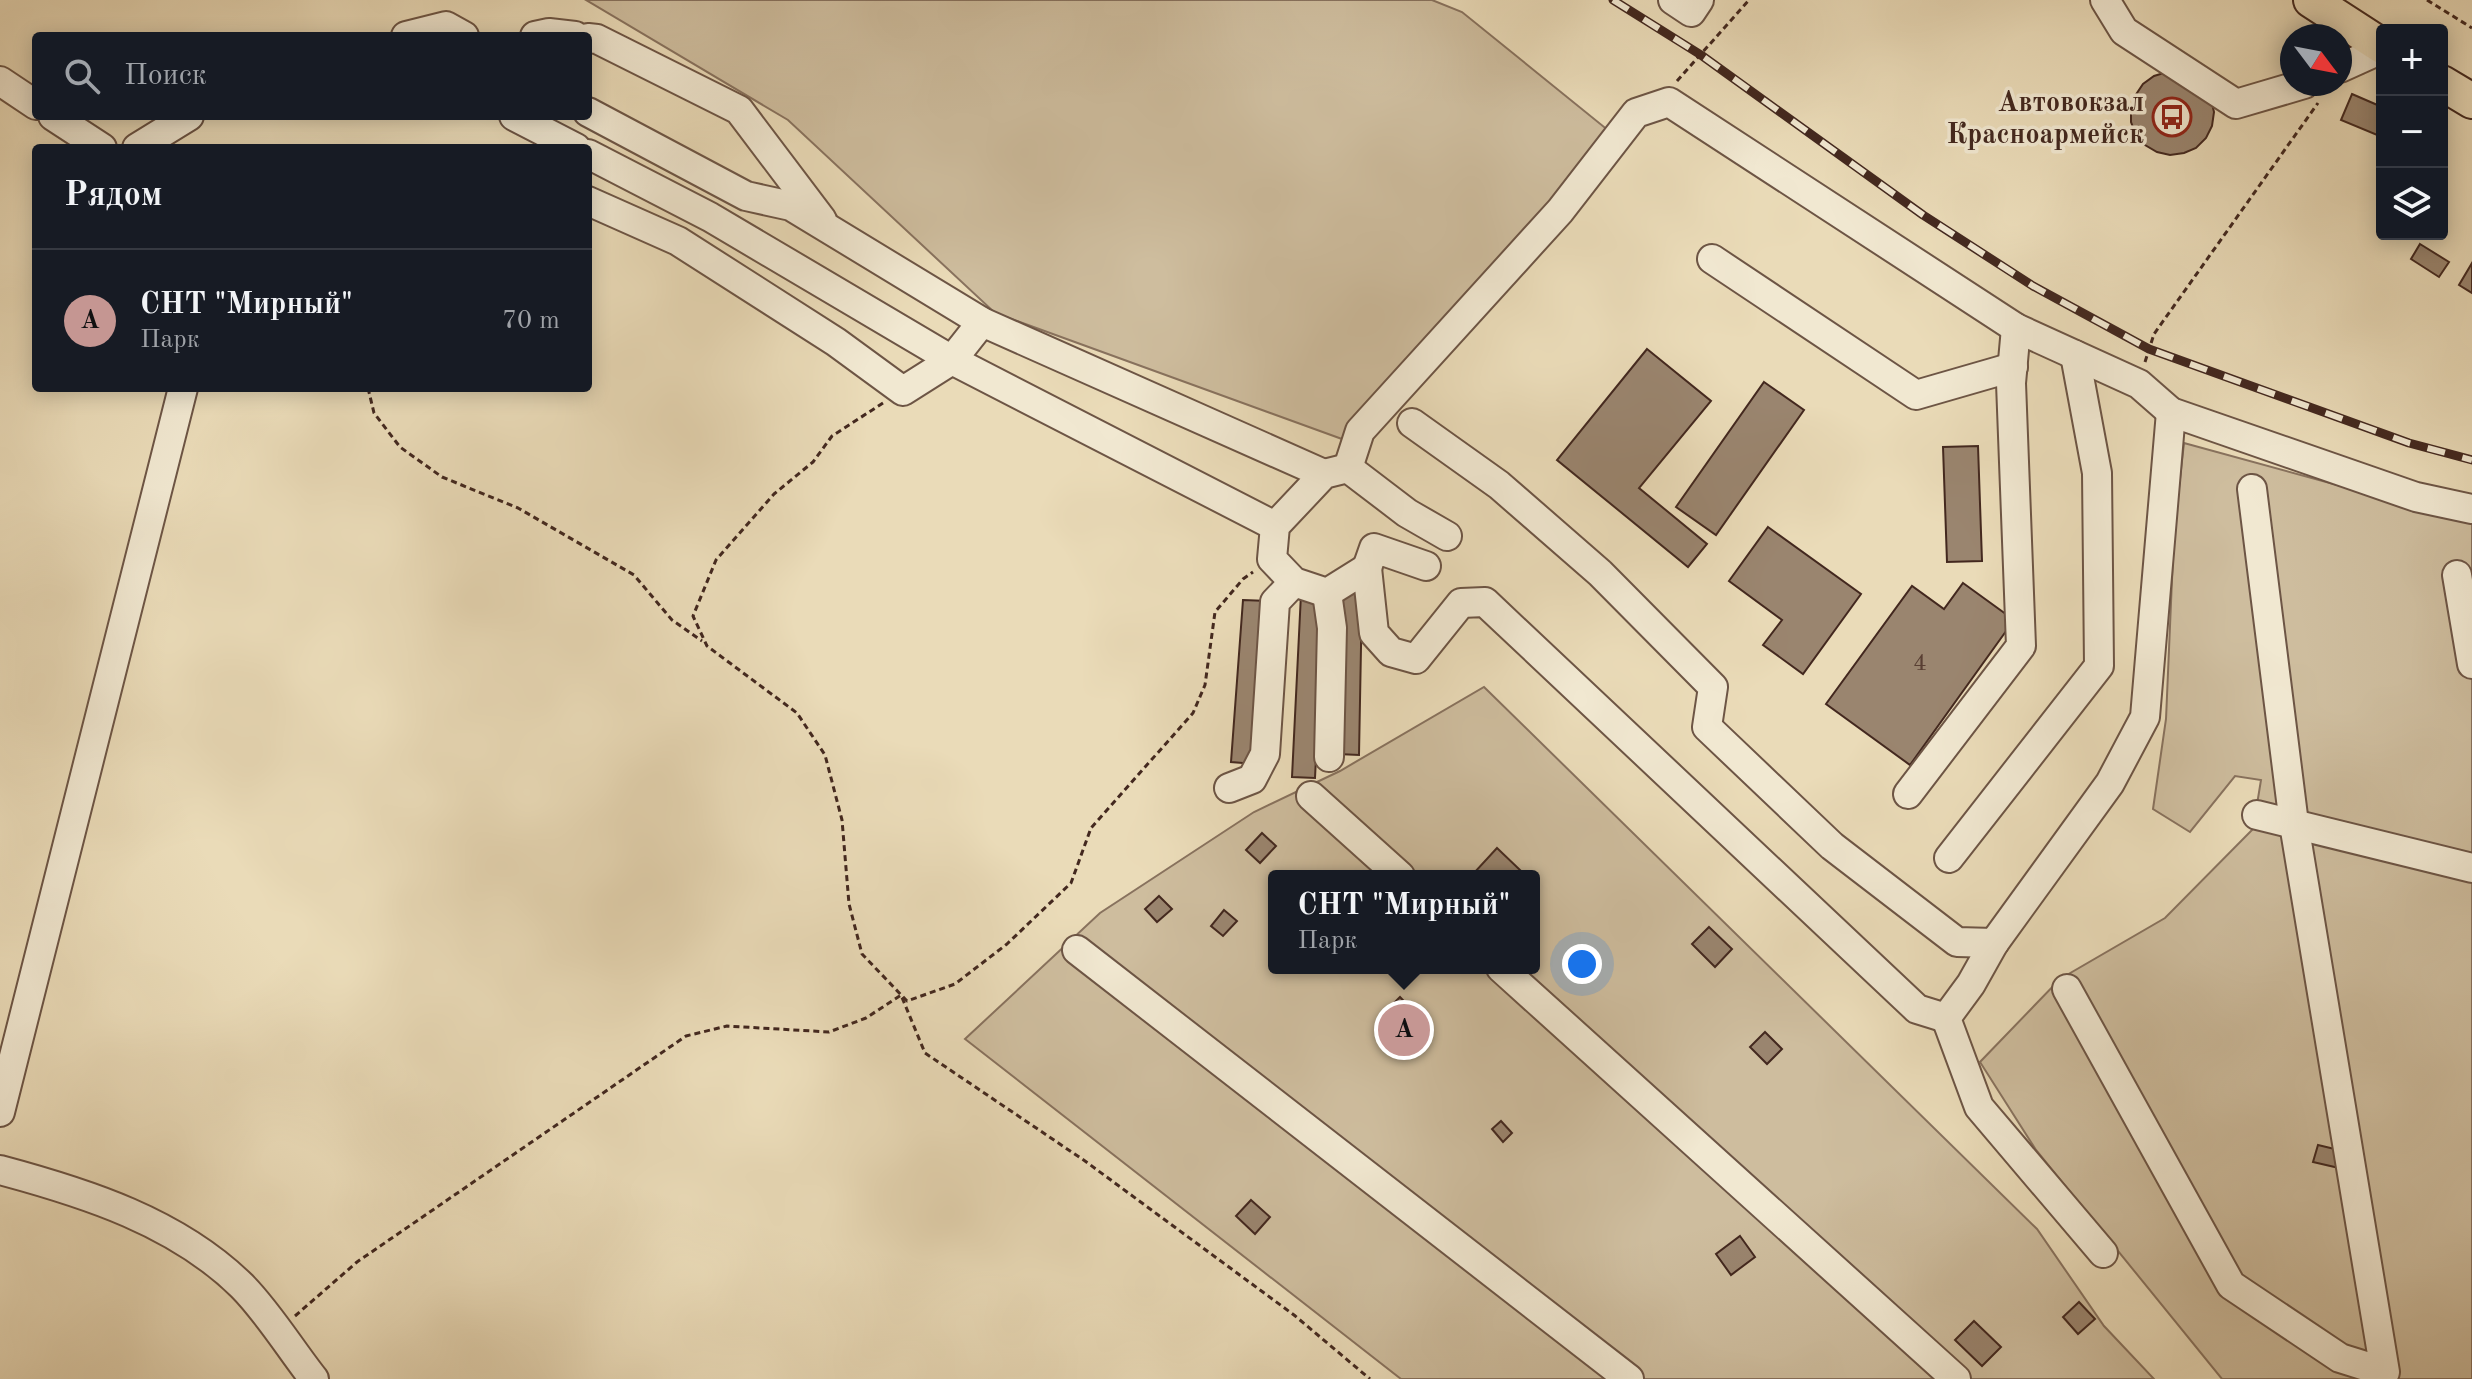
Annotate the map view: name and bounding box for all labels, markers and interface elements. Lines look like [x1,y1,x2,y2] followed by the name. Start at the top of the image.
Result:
[2280,24,2352,96] north arrow
[2376,24,2448,240] map controls
[2376,24,2448,96] button: +
[32,32,592,120] search box
[60,54,104,98] icon: search
[124,61,207,91] text: Поиск
[1946,90,2144,150] place label: Автовокзал Красноармейск
[2151,96,2193,138] bus stop icon: Автовокзал Красноармейск
[2376,96,2448,168] button: −
[2376,168,2448,240] button: layers
[64,179,163,213] text: Рядом
[140,290,353,320] text: СНТ "Мирный"
[80,308,100,334] text: A
[502,308,560,334] text: 70 m
[140,327,200,353] text: Парк
[1913,652,1927,676] house number: 4
[1268,870,1540,974] popup
[1298,891,1510,921] text: СНТ "Мирный"
[1298,928,1357,954] text: Парк
[1562,944,1602,984] your location
[1378,1000,1430,1060] pin: A

